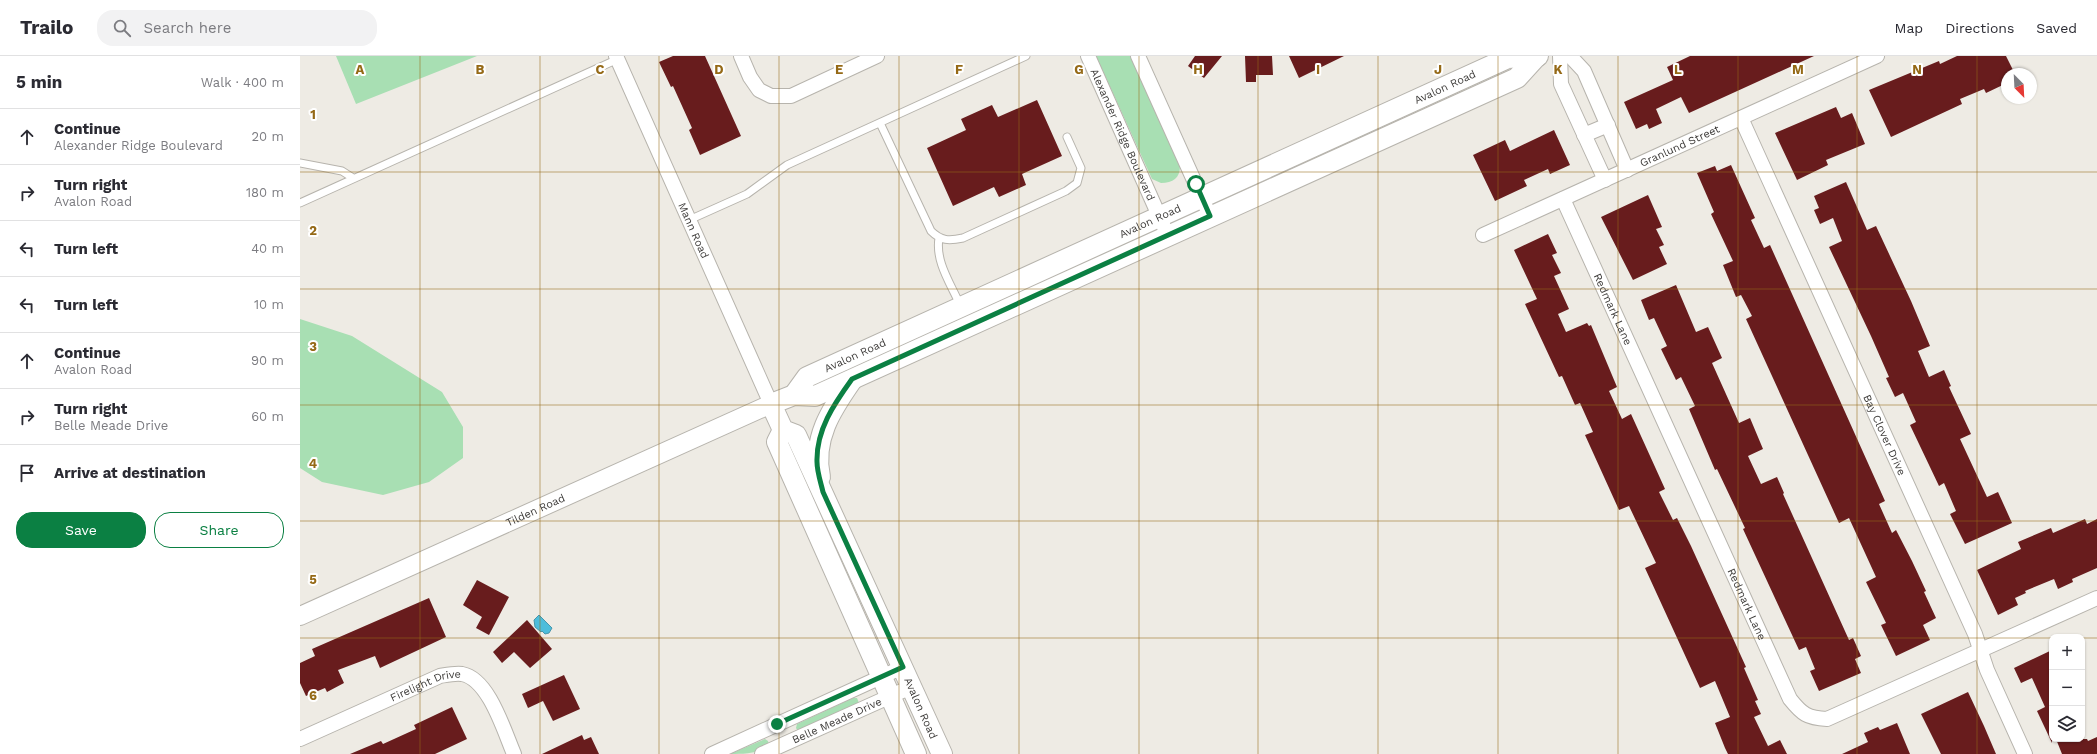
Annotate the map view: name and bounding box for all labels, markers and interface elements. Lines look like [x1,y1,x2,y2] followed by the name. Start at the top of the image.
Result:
[97,10,377,46] search box
[20,16,73,39] text: Trailo
[111,17,133,39] icon: search
[143,19,231,37] text: Search here
[1895,20,1923,36] text: Map
[1945,20,2014,36] text: Directions
[2036,20,2077,36] text: Saved
[356,62,365,77] text: A
[476,62,485,77] text: B
[596,62,605,77] text: C
[714,62,724,77] text: D
[835,62,843,77] text: E
[955,62,963,77] text: F
[1074,62,1084,77] text: G
[1193,62,1203,77] text: H
[1316,62,1320,77] text: I
[1434,62,1442,77] text: J
[1553,62,1563,77] text: K
[1674,62,1682,77] text: L
[1792,62,1804,77] text: M
[1912,62,1922,77] text: N
[1087,67,1157,203] street label: Alexander Ridge Boulevard
[1412,68,1478,107] street label: Avalon Road
[2001,68,2037,104] north arrow
[16,72,62,92] text: 5 min
[201,75,284,90] text: Walk · 400 m
[310,107,316,122] text: 1
[54,120,121,138] text: Continue
[1638,122,1722,170] street label: Granlund Street
[16,126,38,148] icon: ahead
[252,129,284,144] text: 20 m
[54,138,223,153] text: Alexander Ridge Boulevard
[1187,175,1205,193] route start
[54,176,127,194] text: Turn right
[16,182,38,204] icon: right
[246,185,284,200] text: 180 m
[54,194,132,209] text: Avalon Road
[675,201,711,261] street label: Mann Road
[1117,202,1183,241] street label: Avalon Road
[309,223,317,238] text: 2
[16,238,38,260] icon: left
[54,240,118,258] text: Turn left
[251,241,284,256] text: 40 m
[1591,271,1634,347] street label: Redmark Lane
[16,294,38,316] icon: left
[54,296,118,314] text: Turn left
[254,297,284,312] text: 10 m
[822,336,888,375] street label: Avalon Road
[309,339,317,354] text: 3
[54,344,121,362] text: Continue
[16,350,38,372] icon: ahead
[251,353,284,368] text: 90 m
[54,362,132,377] text: Avalon Road
[1860,393,1908,478] street label: Bay Clover Drive
[54,400,127,418] text: Turn right
[16,406,38,428] icon: right
[251,409,284,424] text: 60 m
[54,418,168,433] text: Belle Meade Drive
[309,456,318,471] text: 4
[16,462,38,484] icon: arrive
[54,464,206,482] text: Arrive at destination
[504,492,567,530] street label: Tilden Road
[16,512,146,548] button: Save
[154,512,284,548] button: Share
[1725,566,1768,642] street label: Redmark Lane
[309,572,317,587] text: 5
[2049,634,2085,742] map controls
[2049,634,2085,670] button: +
[388,668,461,705] street label: Firelight Drive
[2049,670,2085,706] button: −
[901,675,940,741] street label: Avalon Road
[309,688,317,703] text: 6
[790,695,884,747] street label: Belle Meade Drive
[2049,706,2085,742] button: layers
[768,715,786,733] route end

